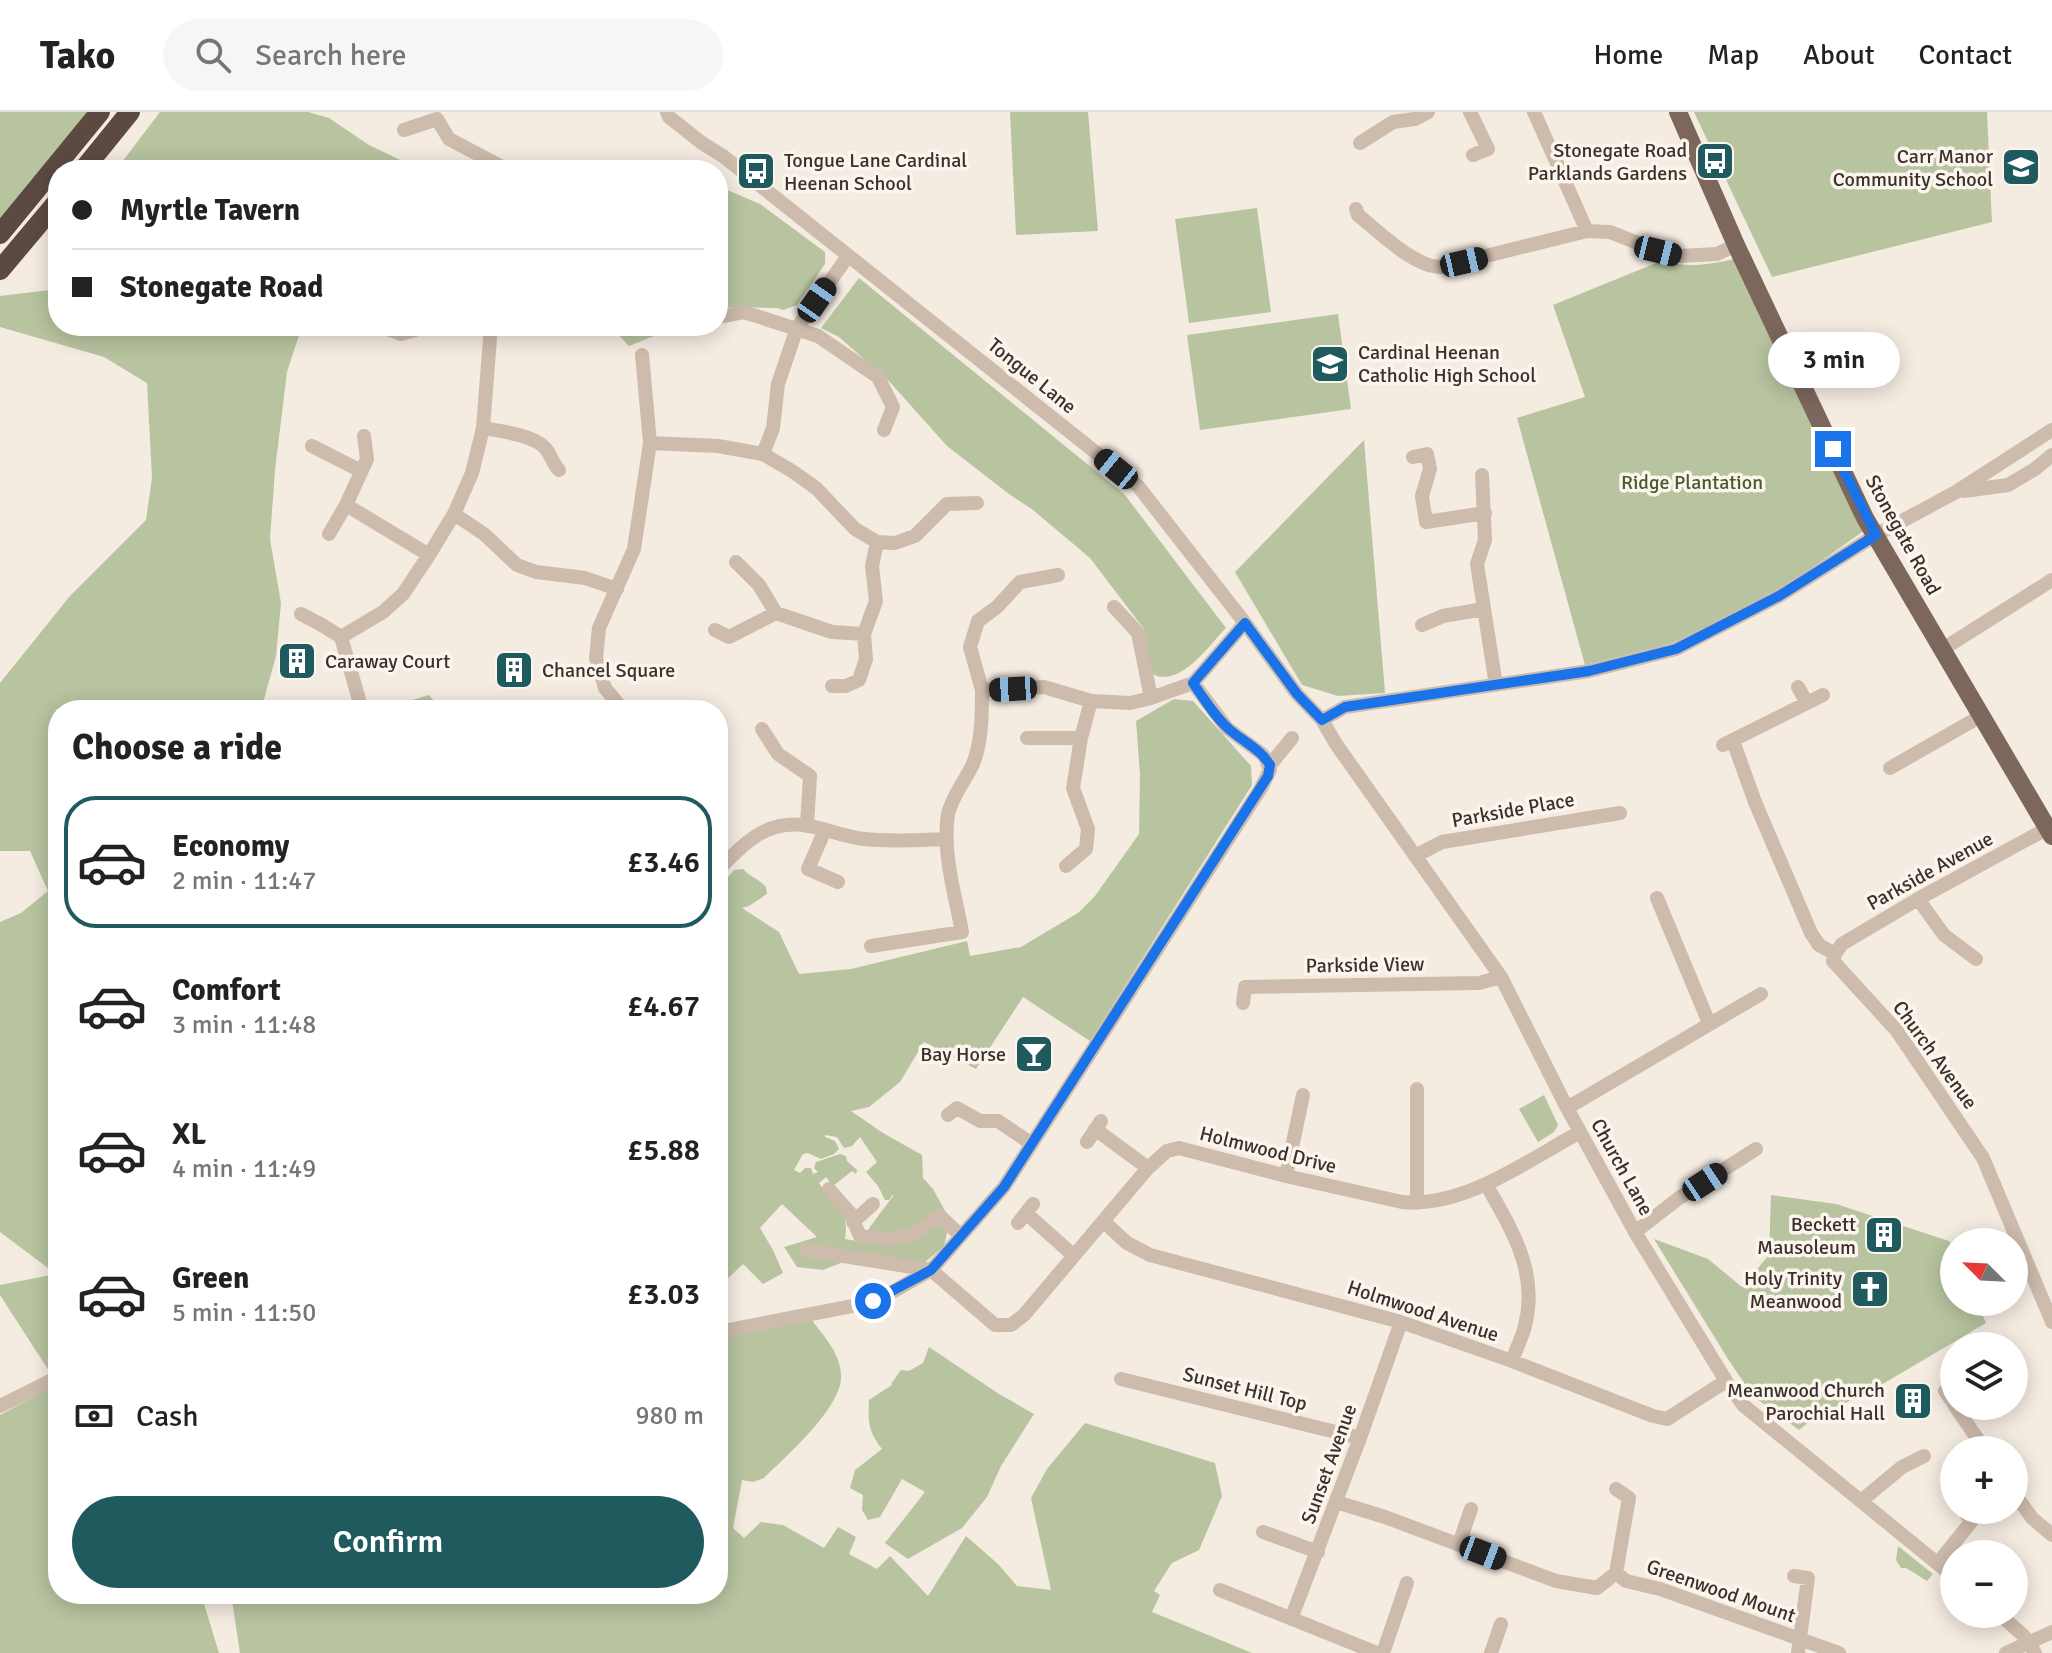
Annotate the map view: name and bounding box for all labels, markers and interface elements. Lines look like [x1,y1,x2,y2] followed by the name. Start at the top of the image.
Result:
[163,19,723,91] search box
[40,32,115,79] text: Tako
[191,33,235,77] icon: search
[255,37,407,74] text: Search here
[1594,38,1663,72] text: Home
[1707,38,1759,72] text: Map
[1803,38,1875,72] text: About
[1919,38,2012,72] text: Contact
[1528,138,1687,186] place label: Stonegate Road Parklands Gardens
[1694,140,1736,182] bus stop icon: Stonegate Road Parklands Gardens
[1833,144,1994,192] place label: Carr Manor Community School
[2000,146,2042,188] school or university icon: Carr Manor Community School
[784,148,967,196] place label: Tongue Lane Cardinal Heenan School
[735,150,777,192] bus stop icon: Tongue Lane Cardinal Heenan School
[120,192,300,229] text: Myrtle Tavern
[1632,234,1684,268] car
[1438,245,1490,279] car
[120,269,324,306] text: Stonegate Road
[793,273,841,327] car
[983,333,1081,419] street label: Tongue Lane
[1767,333,1899,389] callout: 3 min
[1358,340,1536,388] place label: Cardinal Heenan Catholic High School
[1309,343,1351,385] school or university icon: Cardinal Heenan Catholic High School
[1803,344,1865,376] text: 3 min
[1815,431,1851,467] route end
[1090,445,1142,493] car
[1621,470,1763,495] park label: Ridge Plantation
[1860,470,1946,600] street label: Stonegate Road
[276,640,318,682] building icon: Caraway Court
[325,649,450,674] place label: Caraway Court
[493,649,535,691] building icon: Chancel Square
[542,658,675,683] place label: Chancel Square
[988,676,1038,702] car
[72,725,282,770] text: Choose a ride
[1450,787,1576,833] street label: Parkside Place
[76,826,148,898] icon: car
[1863,826,1997,916] street label: Parkside Avenue
[172,828,289,865] text: Economy
[627,844,700,881] text: £3.46
[172,865,316,897] text: 2 min · 11:47
[1305,951,1425,979] street label: Parkside View
[76,970,148,1042] icon: car
[172,972,281,1009] text: Comfort
[627,988,700,1025] text: £4.67
[1887,996,1983,1114] street label: Church Avenue
[172,1009,316,1041] text: 3 min · 11:48
[1013,1033,1055,1075] bar icon: Bay Horse
[920,1042,1006,1067] place label: Bay Horse
[76,1114,148,1186] icon: car
[1585,1114,1659,1220] street label: Church Lane
[172,1116,206,1153] text: XL
[1197,1121,1339,1179] street label: Holmwood Drive
[627,1132,700,1169] text: £5.88
[172,1153,316,1185] text: 4 min · 11:49
[1678,1159,1732,1205] car
[1757,1212,1856,1260] place label: Beckett Mausoleum
[1863,1214,1905,1256] building icon: Beckett Mausoleum
[1940,1228,2028,1316] north arrow
[1940,1228,2028,1628] map controls
[76,1258,148,1330] icon: car
[172,1260,249,1297] text: Green
[1744,1266,1843,1314] place label: Holy Trinity Meanwood
[1849,1268,1891,1310] church icon: Holy Trinity Meanwood
[1344,1275,1502,1347] street label: Holmwood Avenue
[627,1276,700,1313] text: £3.03
[855,1283,891,1319] route start
[172,1297,316,1329] text: 5 min · 11:50
[1940,1332,2028,1420] button: layers
[1180,1361,1310,1417] street label: Sunset Hill Top
[1727,1378,1885,1426] place label: Meanwood Church Parochial Hall
[1892,1380,1934,1422] building icon: Meanwood Church Parochial Hall
[72,1394,116,1438] icon: cash
[136,1398,199,1435] text: Cash
[635,1400,704,1432] text: 980 m
[1296,1401,1362,1527] street label: Sunset Avenue
[1940,1436,2028,1524] button: +
[72,1496,704,1588] button: Confirm
[1456,1533,1510,1573] car
[1940,1540,2028,1628] button: −
[1643,1554,1799,1628] street label: Greenwood Mount

